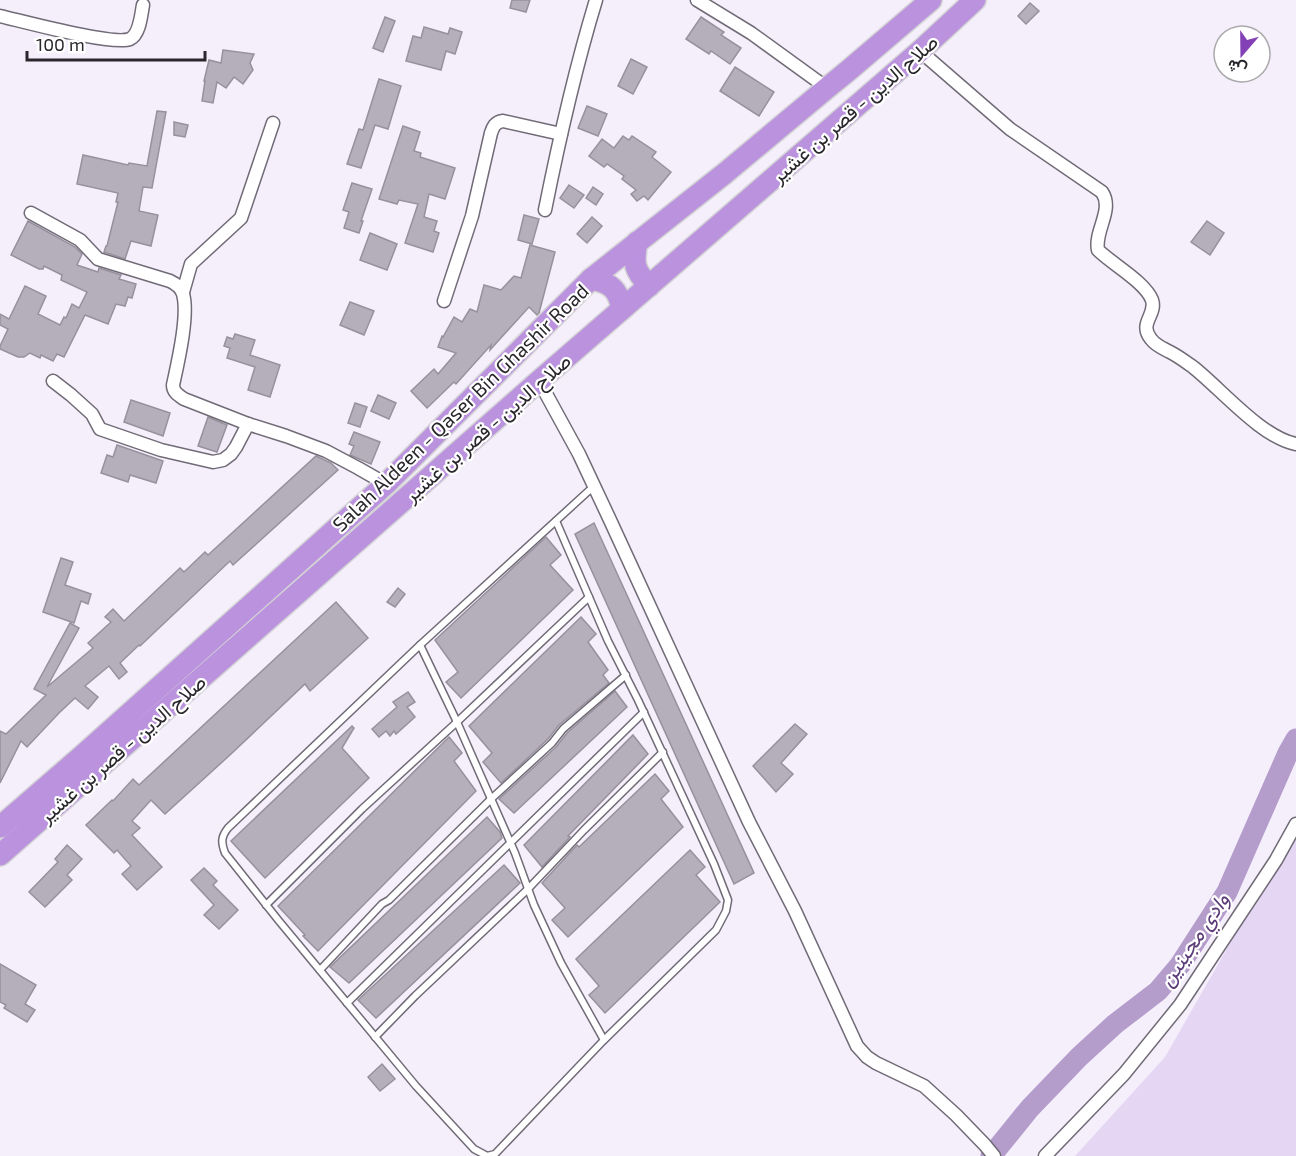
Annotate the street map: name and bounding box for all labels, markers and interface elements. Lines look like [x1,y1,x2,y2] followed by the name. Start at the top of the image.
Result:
[27,24,206,62] scale bar
[1212,24,1272,84] north arrow
[765,29,944,190] street label: صلاح الدين - قصر بن غشير
[36,33,85,55] text: 100 m
[1224,55,1249,81] text: ش
[327,278,593,536] street label: Salah Aldeen - Qaser Bin Ghashir Road
[398,348,577,509] street label: صلاح الدين - قصر بن غشير
[33,669,212,830] street label: صلاح الدين - قصر بن غشير
[1153,887,1239,994] water label: وادي مجينين

